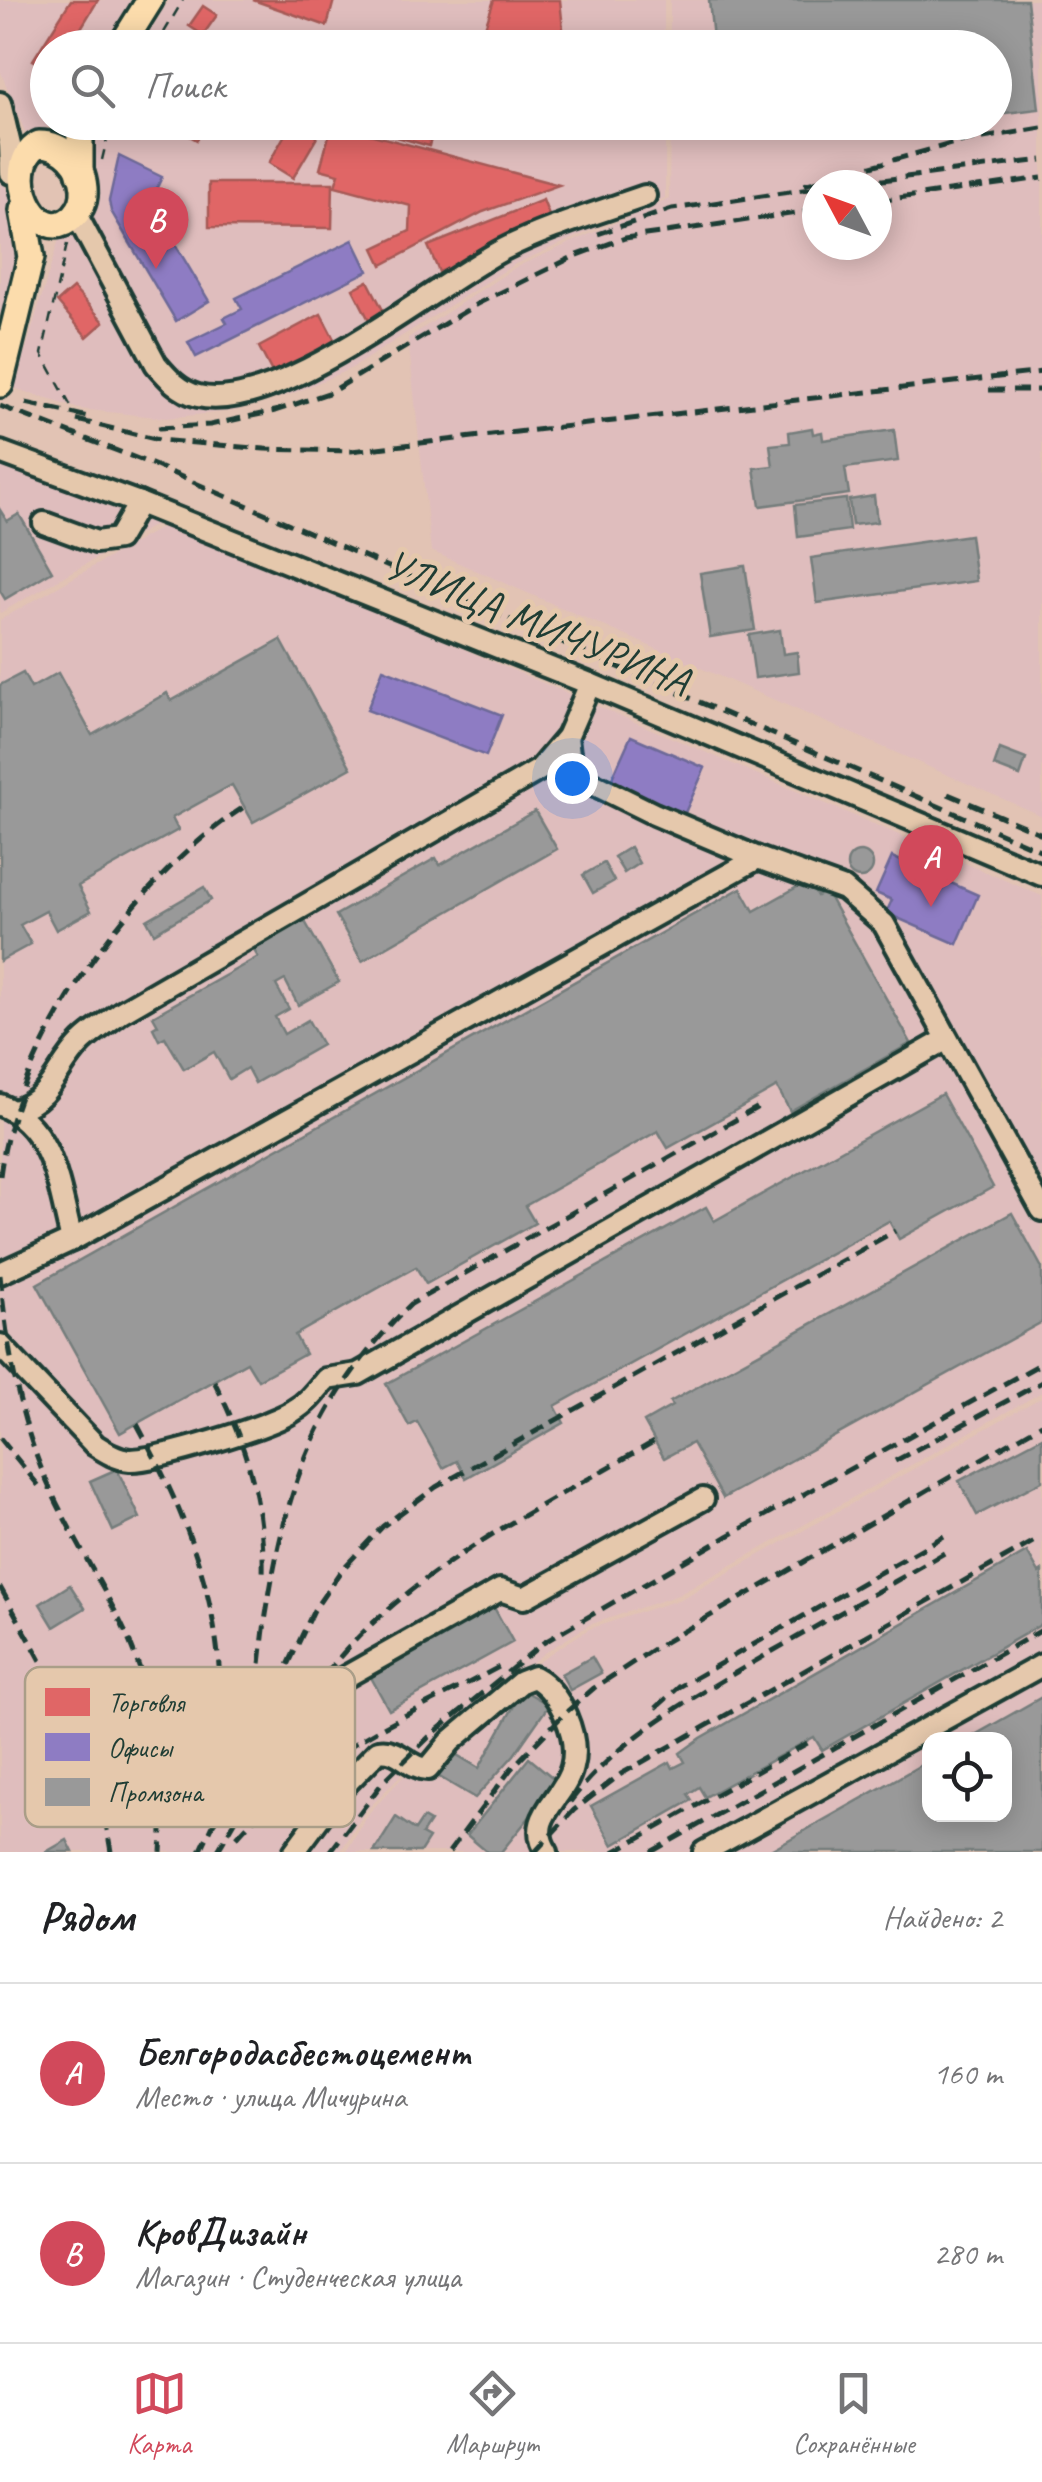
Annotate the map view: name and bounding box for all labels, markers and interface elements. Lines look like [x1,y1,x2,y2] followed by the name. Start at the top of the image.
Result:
[30,30,1012,140] search box
[65,58,120,113] icon: search
[145,62,225,109] text: Поиск
[802,170,892,260] north arrow
[124,186,188,269] pin: B
[377,538,699,709] street label: УЛИЦА МИЧУРИНА
[547,753,598,804] your location
[898,824,964,907] pin: A
[25,1667,355,1827] legend
[108,1685,186,1720] text: Торговля
[108,1730,174,1765] text: Офисы
[922,1732,1012,1822] map controls
[922,1732,1012,1822] button: locate
[108,1775,205,1810] text: Промзона
[40,1891,134,1944] text: Рядом
[883,1897,1002,1938] text: Найдено: 2
[135,2029,471,2076] text: Белгородасбестоцемент
[64,2053,81,2094] text: A
[933,2053,1002,2094] text: 160 m
[135,2076,406,2117] text: Место · улица Мичурина
[135,2209,306,2256] text: КровДизайн
[64,2233,81,2274] text: B
[933,2233,1002,2274] text: 280 m
[135,2256,461,2297] text: Магазин · Студенческая улица
[127,2366,191,2461] tab: Карта
[446,2366,538,2461] tab: Маршрут
[793,2366,915,2461] tab: Сохранённые

